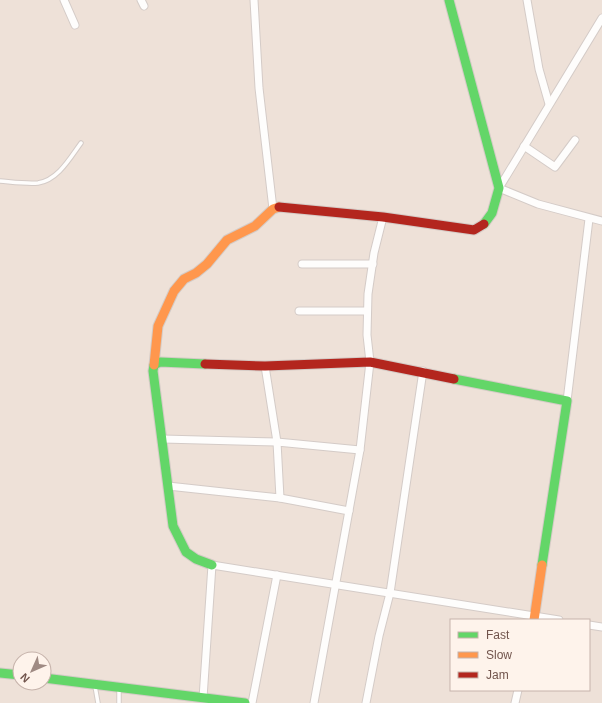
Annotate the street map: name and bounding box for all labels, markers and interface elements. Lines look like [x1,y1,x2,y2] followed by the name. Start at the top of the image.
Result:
[450,619,590,691] legend
[486,628,510,642] text: Fast
[486,648,512,662] text: Slow
[12,651,52,691] north arrow
[486,668,509,682] text: Jam
[18,671,32,685] text: N

